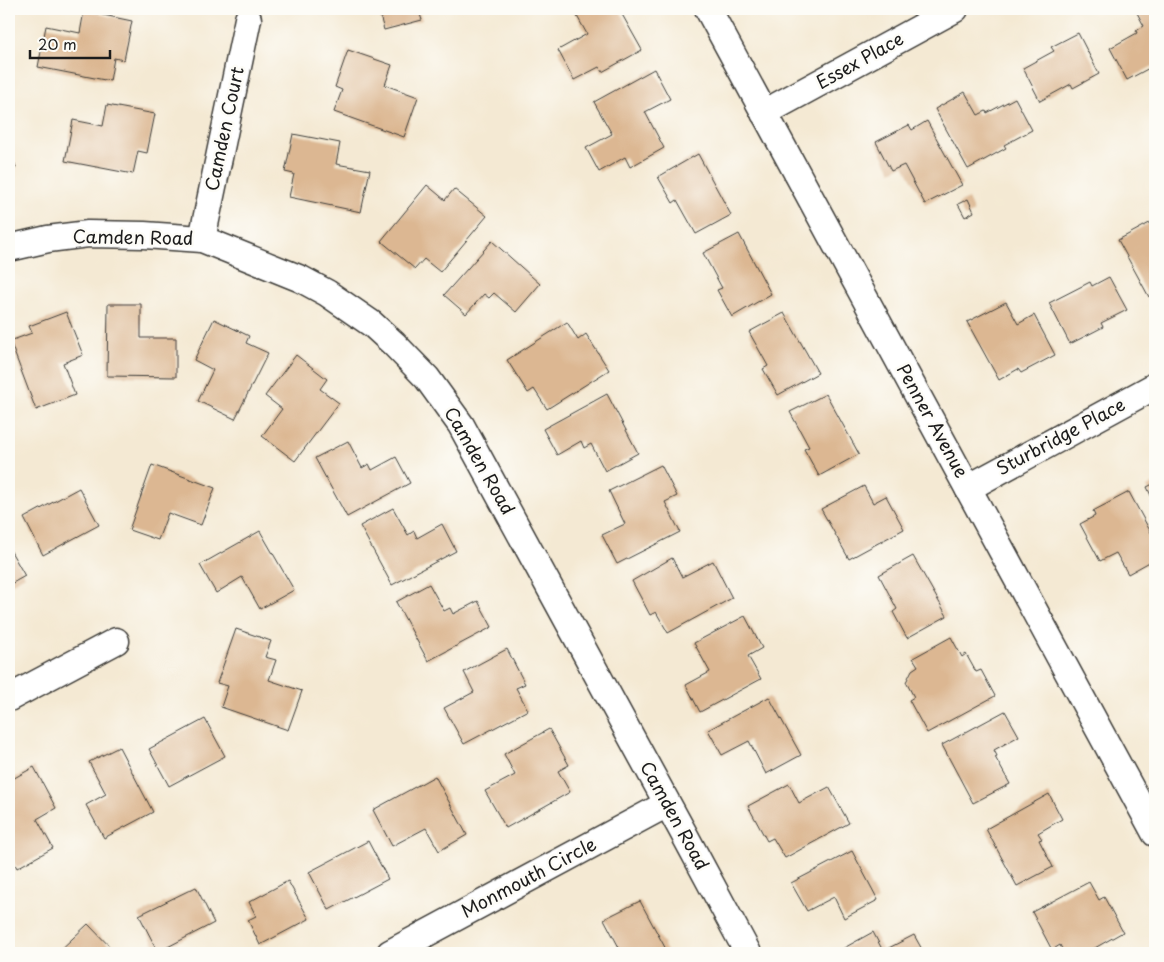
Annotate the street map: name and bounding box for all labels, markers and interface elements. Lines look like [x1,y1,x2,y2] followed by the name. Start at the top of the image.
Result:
[810,24,908,95] street label: Essex Place
[30,28,110,60] scale bar
[38,32,77,55] text: 20 m
[197,64,250,193] street label: Camden Court
[72,222,194,251] street label: Camden Road
[891,358,976,482] street label: Penner Avenue
[991,390,1129,481] street label: Sturbridge Place
[438,401,522,519] street label: Camden Road
[634,756,716,875] street label: Camden Road
[456,830,601,924] street label: Monmouth Circle

